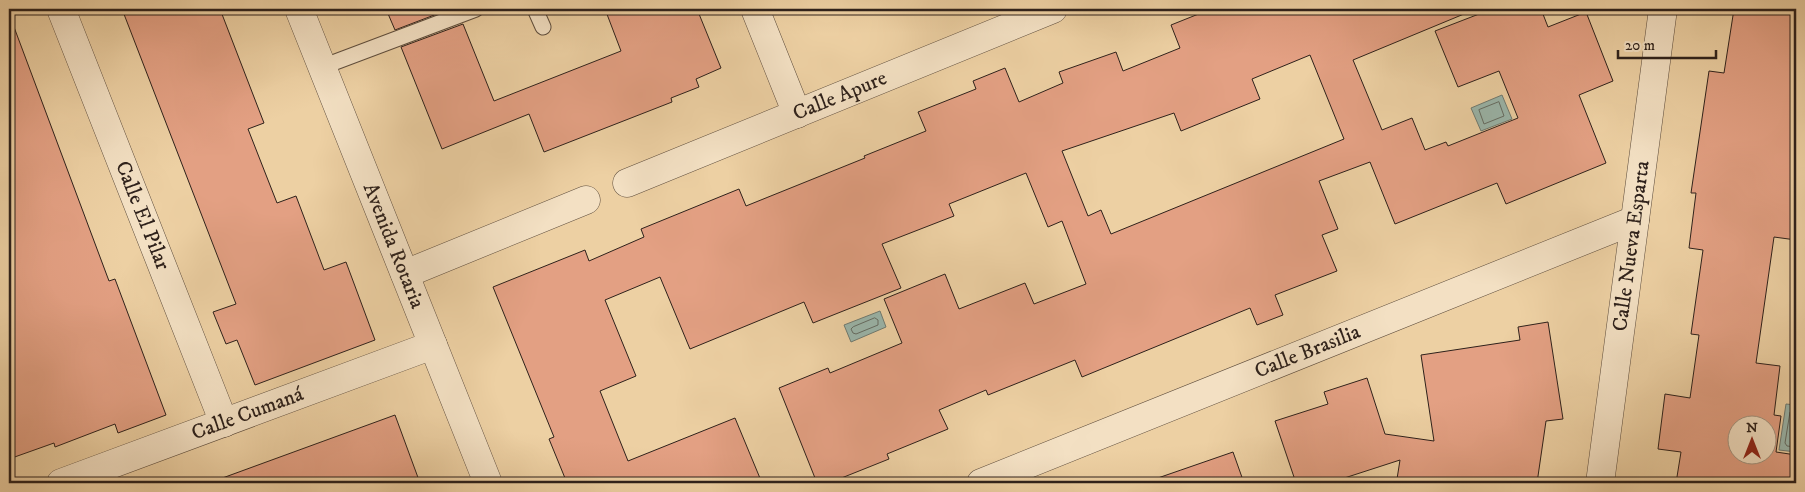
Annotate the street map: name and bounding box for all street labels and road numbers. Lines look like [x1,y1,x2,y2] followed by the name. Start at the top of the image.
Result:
[789,65,891,127] street label: Calle Apure
[109,157,176,274] street label: Calle El Pilar
[1607,159,1656,333] street label: Calle Nueva Esparta
[357,179,430,313] street label: Avenida Rotaria
[1251,319,1364,385] street label: Calle Brasilia
[188,381,307,446] street label: Calle Cumaná

